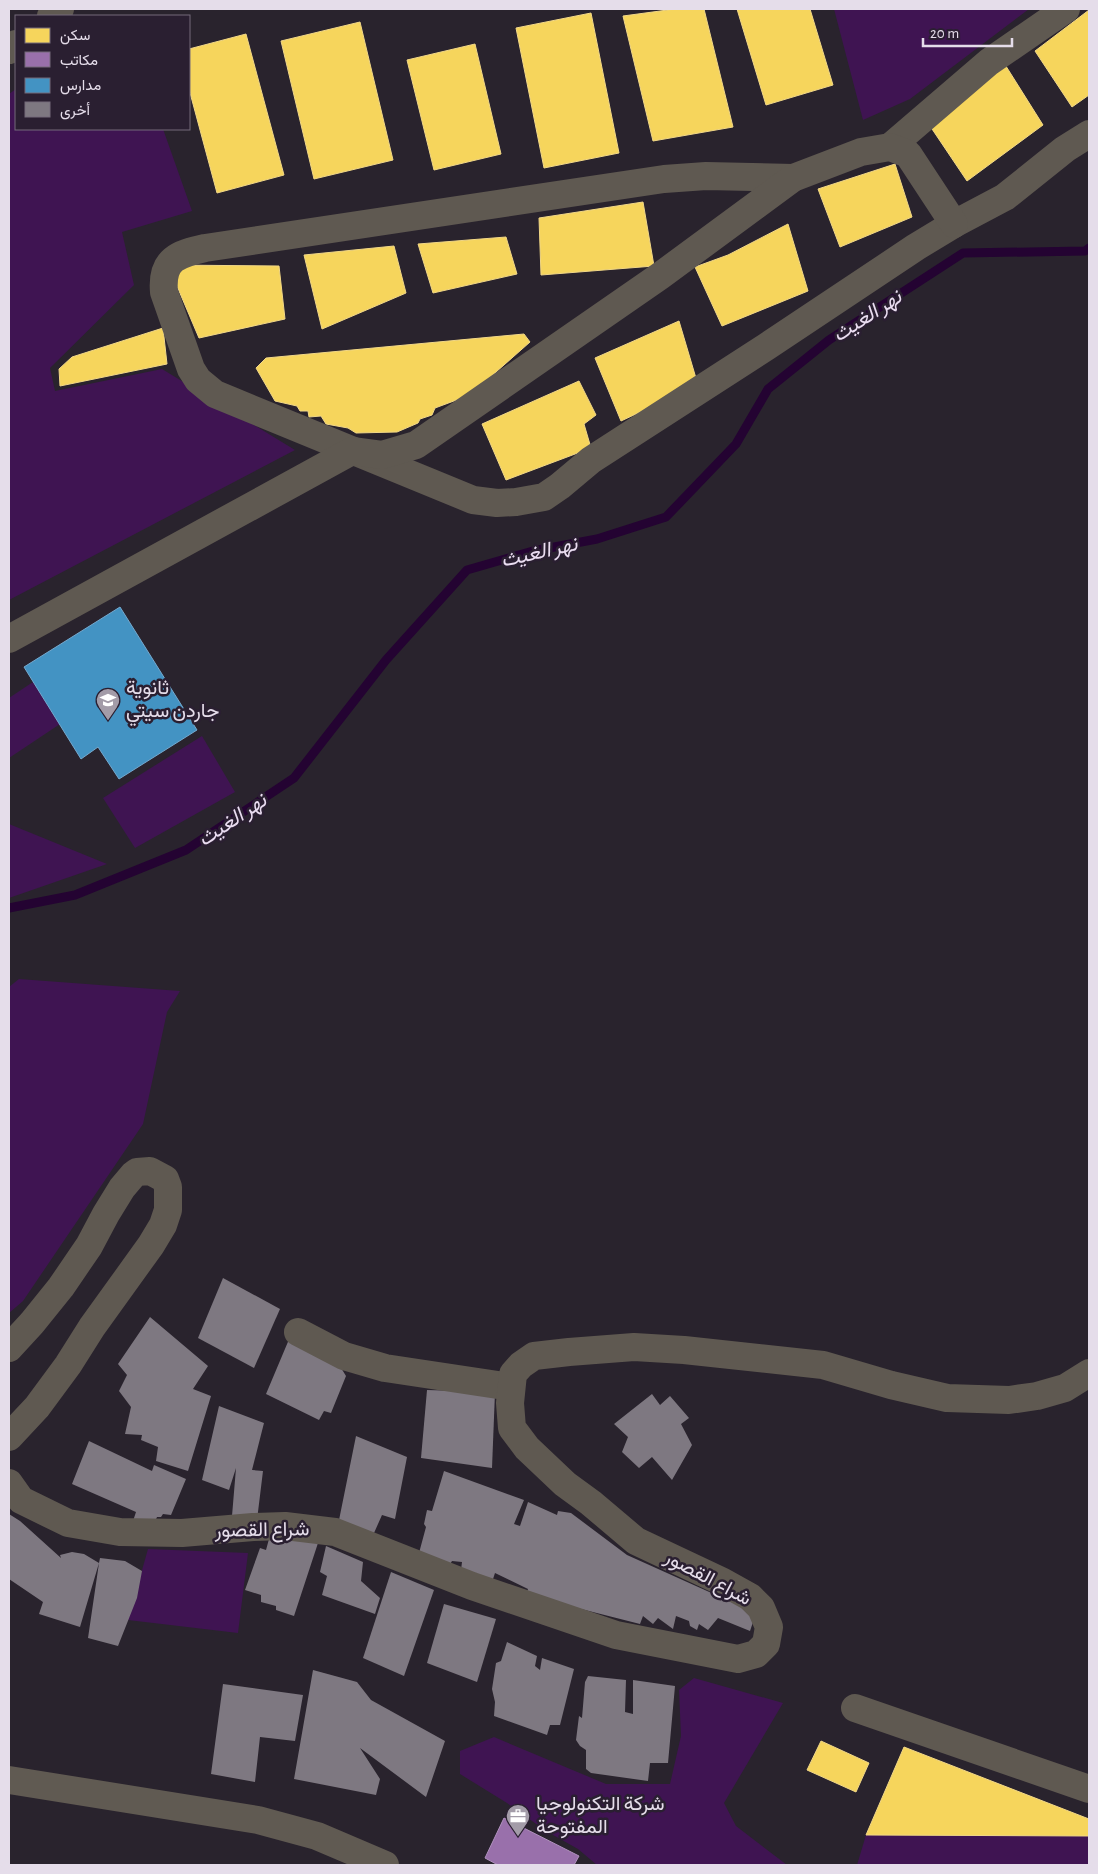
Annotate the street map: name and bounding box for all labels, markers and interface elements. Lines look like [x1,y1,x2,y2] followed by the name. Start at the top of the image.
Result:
[15,15,190,130] legend
[923,15,1012,47] scale bar
[930,26,959,41] text: 20 m
[60,28,90,45] text: سكن
[60,53,98,69] text: مكاتب
[60,78,101,95] text: مدارس
[60,102,90,120] text: أخرى
[829,285,907,348] water label: نهر الغيث
[499,533,581,573] water label: نهر الغيث
[126,678,220,727] place label: ثانوية جاردن سيتي
[95,687,121,721] school or university icon: ثانوية جاردن سيتي
[194,789,272,852] water label: نهر الغيث
[213,1519,310,1544] street label: شراع القصور
[659,1546,755,1612] street label: شراع القصور
[536,1794,665,1839] place label: شركة التكنولوجيا المفتوحة
[505,1803,531,1837] office icon: شركة التكنولوجيا المفتوحة

